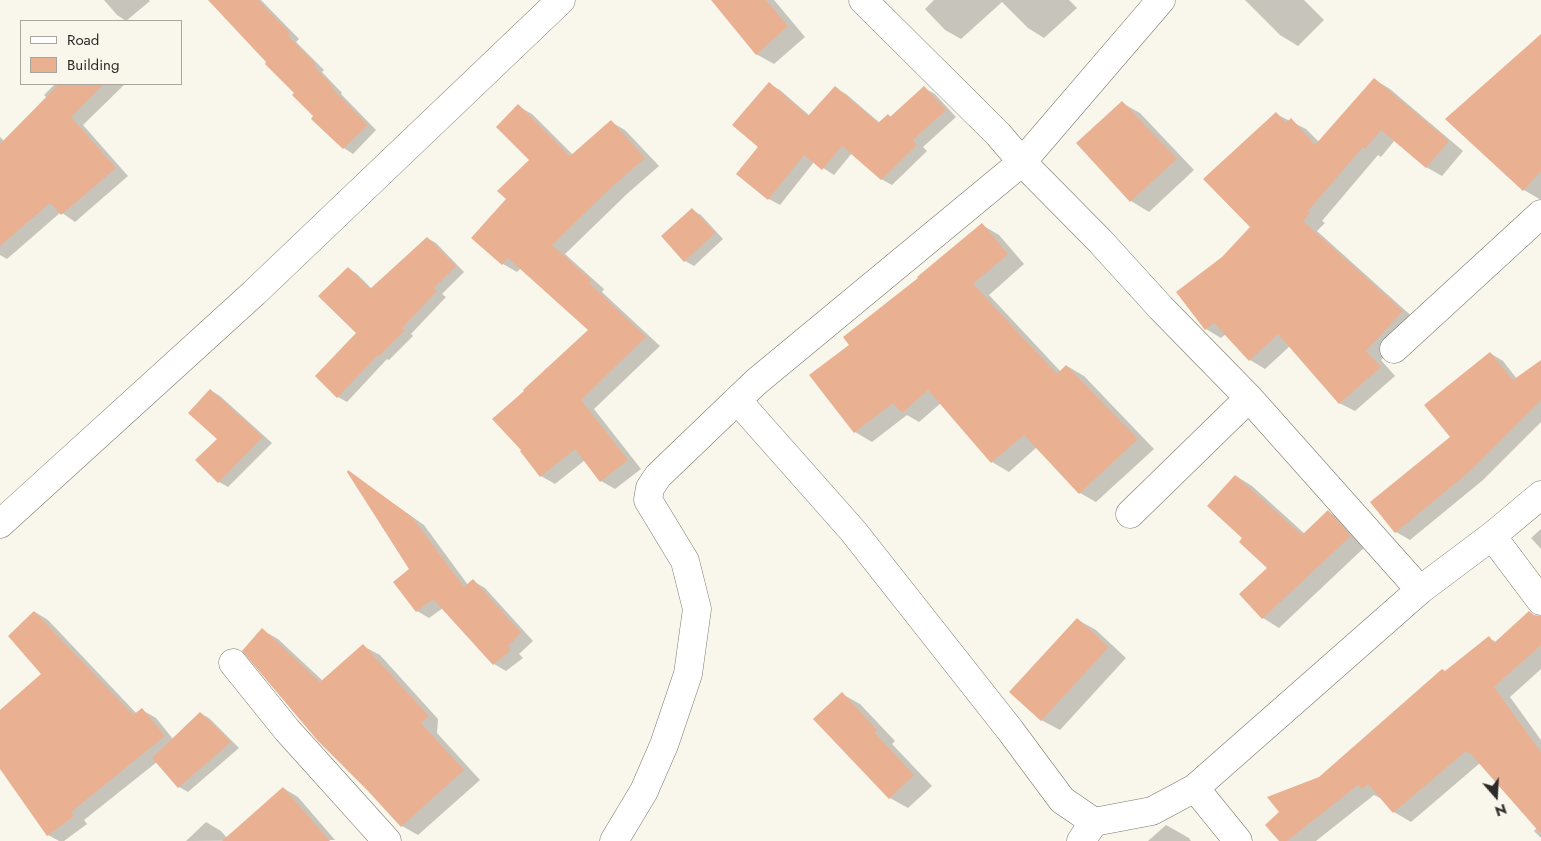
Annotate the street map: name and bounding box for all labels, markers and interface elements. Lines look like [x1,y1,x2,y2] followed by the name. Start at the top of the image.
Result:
[20,20,182,85] legend
[67,29,99,51] text: Road
[67,54,119,76] text: Building
[1471,771,1521,821] north arrow
[1492,799,1509,821] text: N

